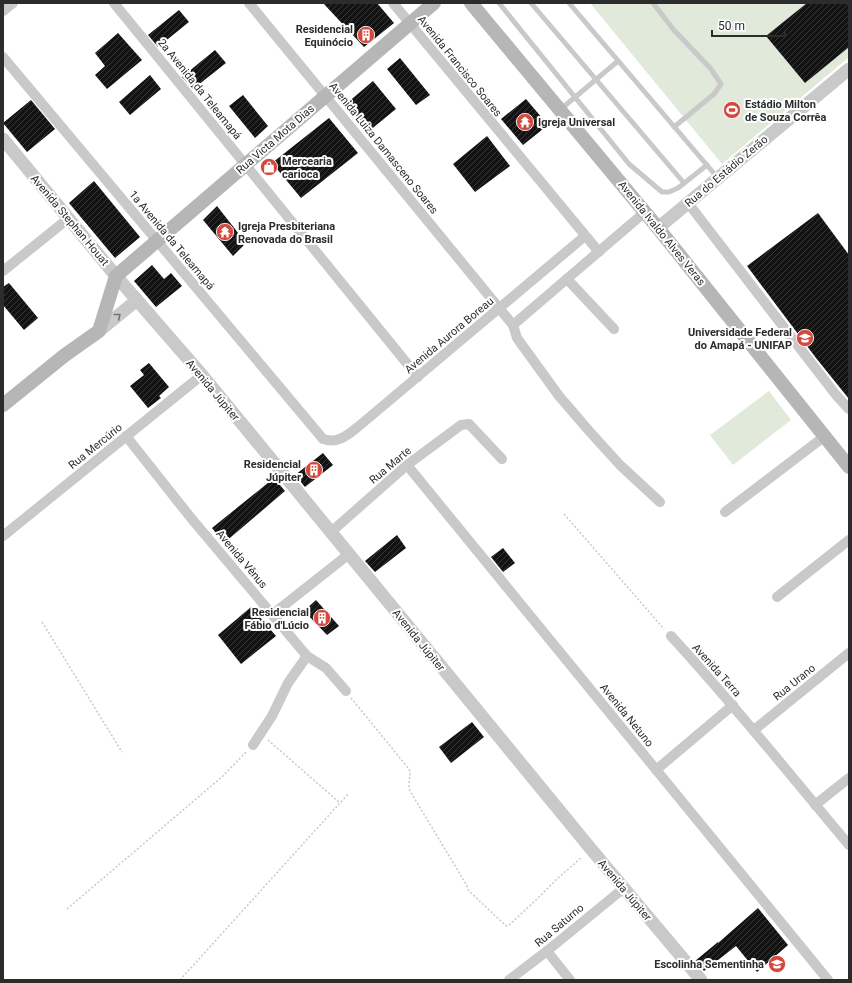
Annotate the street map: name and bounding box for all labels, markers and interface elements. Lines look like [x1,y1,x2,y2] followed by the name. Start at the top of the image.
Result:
[712,12,785,38] scale bar
[415,13,505,120] street label: Avenida Francisco Soares
[718,19,745,33] text: 50 m
[296,23,353,49] place label: Residencial Equinócio
[356,25,376,45] building icon: Residencial Equinócio
[155,36,244,142] street label: 2a Avenida da Teleamapá
[327,80,441,217] street label: Avenida Luiza Damasceno Soares
[745,98,827,124] place label: Estádio Milton de Souza Corrêa
[722,100,742,120] sports icon: Estádio Milton de Souza Corrêa
[234,102,317,177] street label: Rua Victa Mota Dias
[515,112,535,132] temple icon: Igreja Universal
[538,116,615,129] place label: Igreja Universal
[682,133,770,210] street label: Rua do Estádio Zerão
[282,155,332,181] place label: Mercearia carioca
[259,157,279,177] shop icon: Mercearia carioca
[28,172,112,269] street label: Avenida Stephan Houat
[615,178,708,289] street label: Avenida Ivaldo Alves Veras
[126,188,217,293] street label: 1a Avenida da Teleamapá
[238,220,335,246] place label: Igreja Presbiteriana Renovada do Brasil
[215,222,235,242] temple icon: Igreja Presbiteriana Renovada do Brasil
[402,295,496,376] street label: Avenida Aurora Boreau
[113,313,121,320] one-way arrow
[688,326,792,352] place label: Universidade Federal do Amapá - UNIFAP
[795,328,815,348] school or university icon: Universidade Federal do Amapá - UNIFAP
[183,357,242,424] street label: Avenida Júpiter
[66,421,125,472] street label: Rua Mercúrio
[367,444,414,487] street label: Rua Marte
[244,458,301,484] place label: Residencial Júpiter
[304,460,324,480] building icon: Residencial Júpiter
[213,528,270,591] street label: Avenida Vênus
[244,606,309,632] place label: Residencial Fábio d'Lúcio
[390,607,448,674] street label: Avenida Júpiter
[312,608,332,628] building icon: Residencial Fábio d'Lúcio
[690,641,744,699] street label: Avenida Terra
[771,661,818,703] street label: Rua Urano
[597,681,656,749] street label: Avenida Netuno
[595,857,654,924] street label: Avenida Júpiter
[532,901,586,950] street label: Rua Saturno
[767,954,787,974] school or university icon: Escolinha Sementinha
[654,958,764,971] place label: Escolinha Sementinha

